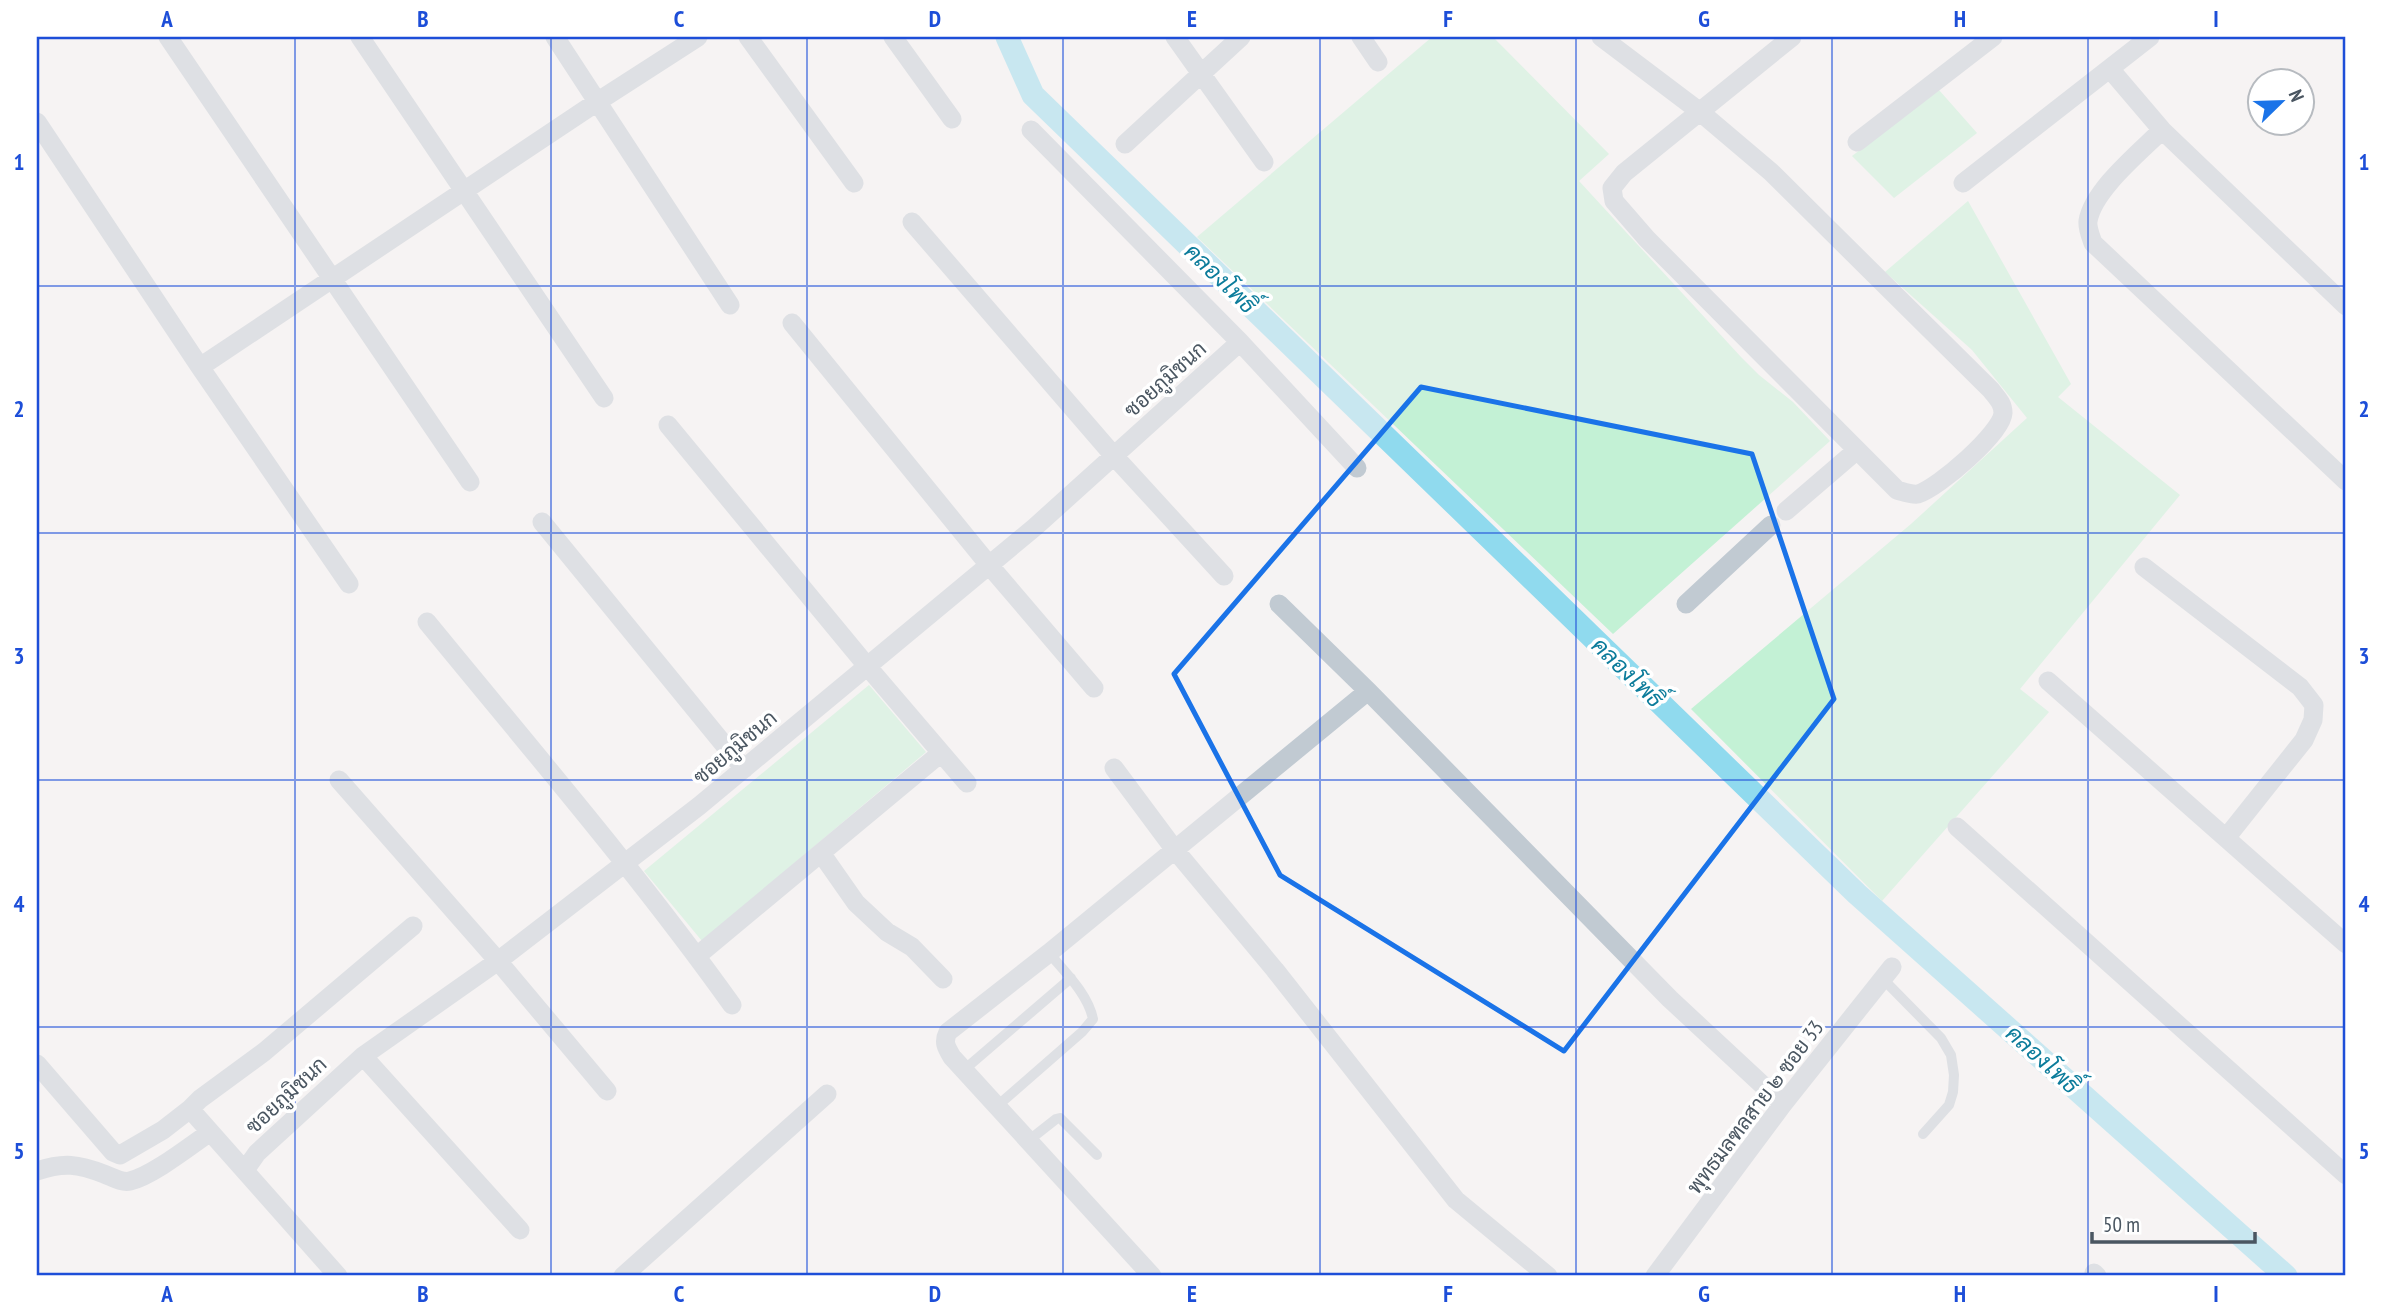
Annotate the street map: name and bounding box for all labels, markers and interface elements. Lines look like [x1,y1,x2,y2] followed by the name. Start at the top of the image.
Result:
[160,4,173,33] text: A
[417,4,429,33] text: B
[674,4,685,33] text: C
[929,4,941,33] text: D
[1187,4,1197,33] text: E
[1443,4,1453,33] text: F
[1698,4,1710,33] text: G
[1954,4,1966,33] text: H
[2213,4,2219,33] text: I
[2246,66,2316,136] north arrow
[2284,86,2310,105] text: N
[14,147,25,176] text: 1
[2359,147,2370,176] text: 1
[1179,232,1271,322] water label: คลองโพธิ์
[1118,335,1213,424] street label: ซอยภูมิชนก
[14,394,25,423] text: 2
[2359,394,2370,423] text: 2
[1586,626,1678,716] water label: คลองโพธิ์
[14,641,25,670] text: 3
[2359,641,2370,670] text: 3
[688,704,784,791] street label: ซอยภูมิชนก
[14,889,25,918] text: 4
[2359,889,2370,918] text: 4
[2000,1013,2093,1102] water label: คลองโพธิ์
[1681,1015,1830,1200] street label: พุทธมลฑลสาย ๒ ซอย 33
[240,1051,334,1141] street label: ซอยภูมิชนก
[14,1136,25,1165] text: 5
[2359,1136,2370,1165] text: 5
[2092,1201,2255,1245] scale bar
[2103,1211,2140,1238] text: 50 m
[160,1279,173,1308] text: A
[417,1279,429,1308] text: B
[674,1279,685,1308] text: C
[929,1279,941,1308] text: D
[1187,1279,1197,1308] text: E
[1443,1279,1453,1308] text: F
[1698,1279,1710,1308] text: G
[1954,1279,1966,1308] text: H
[2213,1279,2219,1308] text: I

